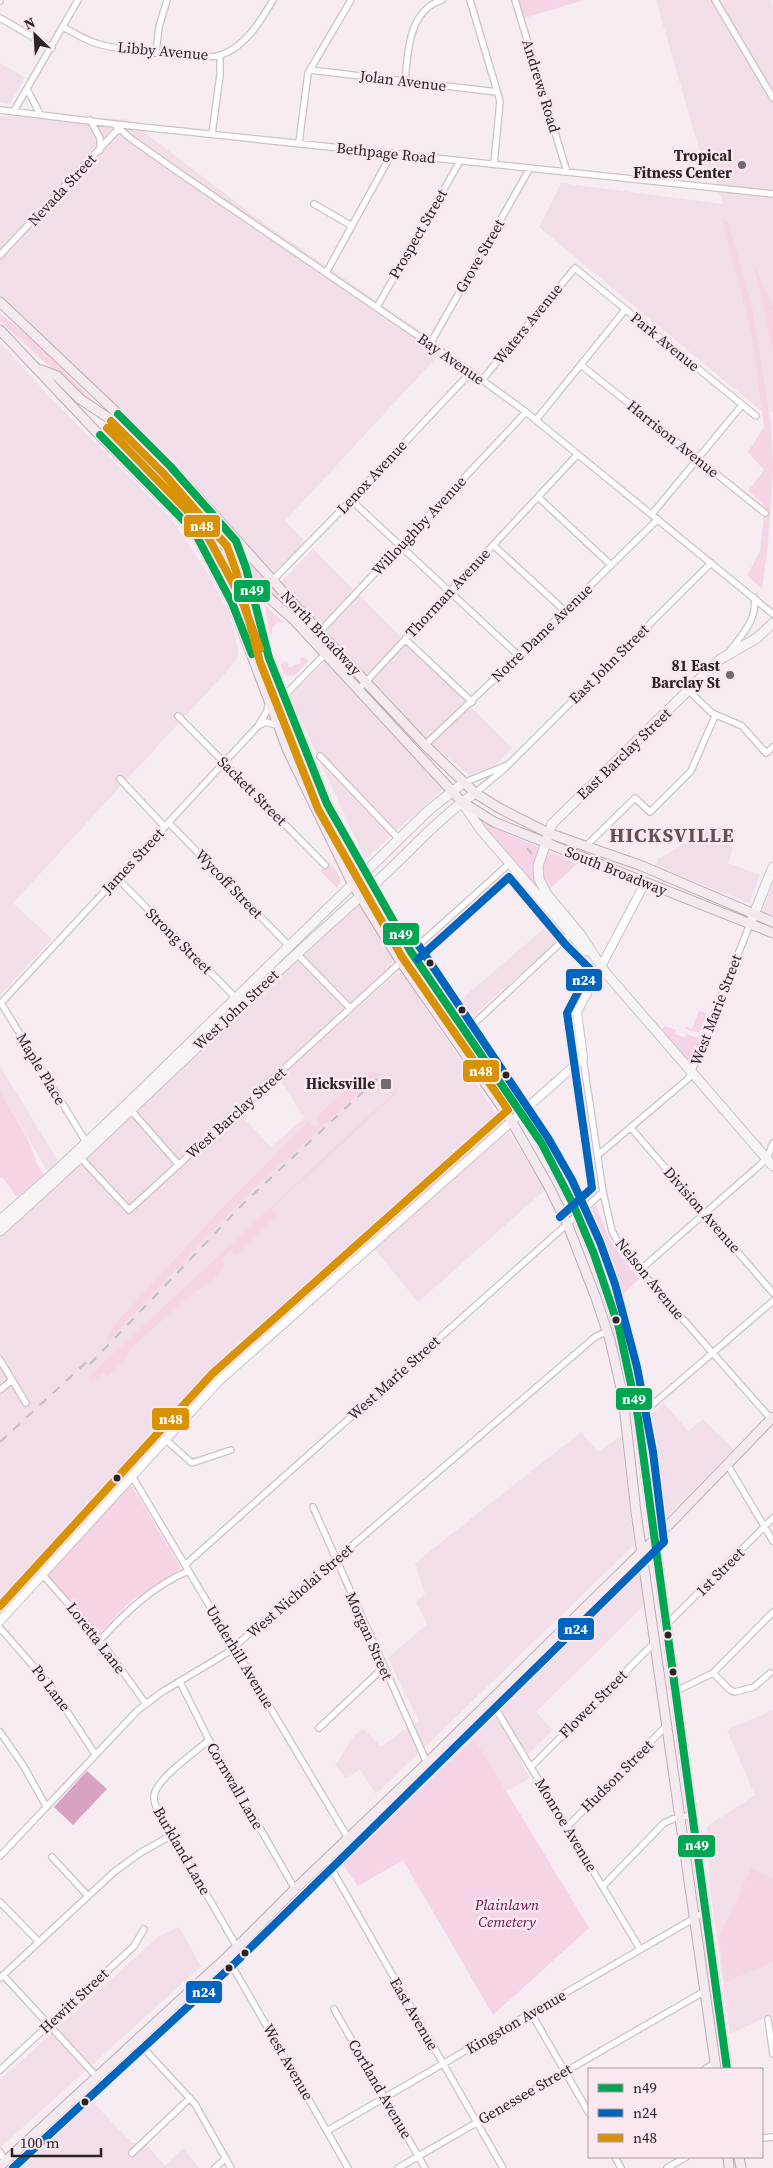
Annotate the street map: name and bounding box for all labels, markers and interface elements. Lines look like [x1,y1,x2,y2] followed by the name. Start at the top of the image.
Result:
[10,10,60,60] north arrow
[21,12,38,34] text: N
[117,36,210,65] street label: Libby Avenue
[517,37,566,136] street label: Andrews Road
[358,65,448,96] street label: Jolan Avenue
[335,137,437,168] street label: Bethpage Road
[633,145,732,183] place label: Tropical Fitness Center
[23,149,101,230] street label: Nevada Street
[736,159,748,171] marker: Tropical Fitness Center
[383,185,452,282] street label: Prospect Street
[450,215,509,296] street label: Grove Street
[488,278,567,369] street label: Waters Avenue
[626,307,705,376] street label: Park Avenue
[414,328,489,390] street label: Bay Avenue
[623,395,724,482] street label: Harrison Avenue
[332,435,412,518] street label: Lenox Avenue
[367,471,471,580] street label: Willoughby Avenue
[183,514,221,538] line badge: n48
[190,516,214,536] text: n48
[401,543,495,642] street label: Thorman Avenue
[233,579,271,603] line badge: n49
[486,579,597,686] street label: Notre Dame Avenue
[240,580,264,600] text: n49
[276,586,367,680] street label: North Broadway
[564,619,653,708] street label: East John Street
[651,655,721,693] place label: 81 East Barclay St
[724,669,736,681] marker: 81 East Barclay St
[572,703,676,804] street label: East Barclay Street
[213,751,292,830] street label: Sackett Street
[609,821,735,849] district label: HICKSVILLE
[96,823,169,899] street label: James Street
[562,841,671,901] street label: South Broadway
[191,844,268,923] street label: Wycoff Street
[142,903,217,979] street label: Strong Street
[382,922,420,946] line badge: n49
[389,924,413,944] text: n49
[685,951,746,1068] street label: West Marie Street
[425,958,435,968] unlabelled marker
[188,964,283,1055] street label: West John Street
[565,968,603,992] line badge: n24
[572,970,596,990] text: n24
[457,1005,467,1015] unlabelled marker
[12,1029,71,1109] street label: Maple Place
[462,1059,500,1083] line badge: n48
[469,1061,493,1081] text: n48
[181,1062,290,1163] street label: West Barclay Street
[501,1070,511,1080] unlabelled marker
[306,1073,375,1094] place label: Hicksville
[379,1077,393,1091] marker: Hicksville
[659,1162,746,1258] street label: Division Avenue
[611,1233,690,1324] street label: Nelson Avenue
[611,1315,621,1325] unlabelled marker
[343,1330,444,1425] street label: West Marie Street
[615,1387,653,1411] line badge: n49
[622,1389,646,1409] text: n49
[151,1407,190,1431] line badge: n48
[159,1409,183,1429] text: n48
[112,1473,122,1483] unlabelled marker
[242,1539,357,1643] street label: West Nicholai Street
[691,1543,749,1601] street label: 1st Street
[341,1589,398,1683] street label: Morgan Street
[62,1598,131,1678] street label: Loretta Lane
[201,1601,280,1713] street label: Underhill Avenue
[557,1617,595,1641] line badge: n24
[564,1619,588,1639] text: n24
[663,1630,673,1640] unlabelled marker
[27,1660,76,1716] street label: Po Lane
[554,1665,632,1742] street label: Flower Street
[668,1667,678,1677] unlabelled marker
[576,1735,658,1817] street label: Hudson Street
[202,1738,269,1833] street label: Cornwall Lane
[530,1774,603,1876] street label: Monroe Avenue
[149,1803,216,1899] street label: Burkland Lane
[677,1834,716,1858] line badge: n49
[685,1835,709,1855] text: n49
[474,1894,540,1932] park label: Plainlawn Cemetery
[240,1948,250,1958] unlabelled marker
[35,1963,113,2038] street label: Hewitt Street
[224,1963,234,1973] unlabelled marker
[385,1974,444,2054] street label: East Avenue
[185,1980,223,2004] line badge: n24
[192,1982,216,2002] text: n24
[462,1984,570,2059] street label: Kingston Avenue
[258,2020,319,2104] street label: West Avenue
[343,2035,418,2143] street label: Cortland Avenue
[474,2058,576,2129] street label: Genessee Street
[588,2068,763,2158] legend
[633,2077,657,2098] text: n49
[80,2097,90,2107] unlabelled marker
[633,2102,658,2123] text: n24
[12,2126,101,2158] scale bar
[633,2127,657,2148] text: n48
[20,2132,60,2153] text: 100 m

